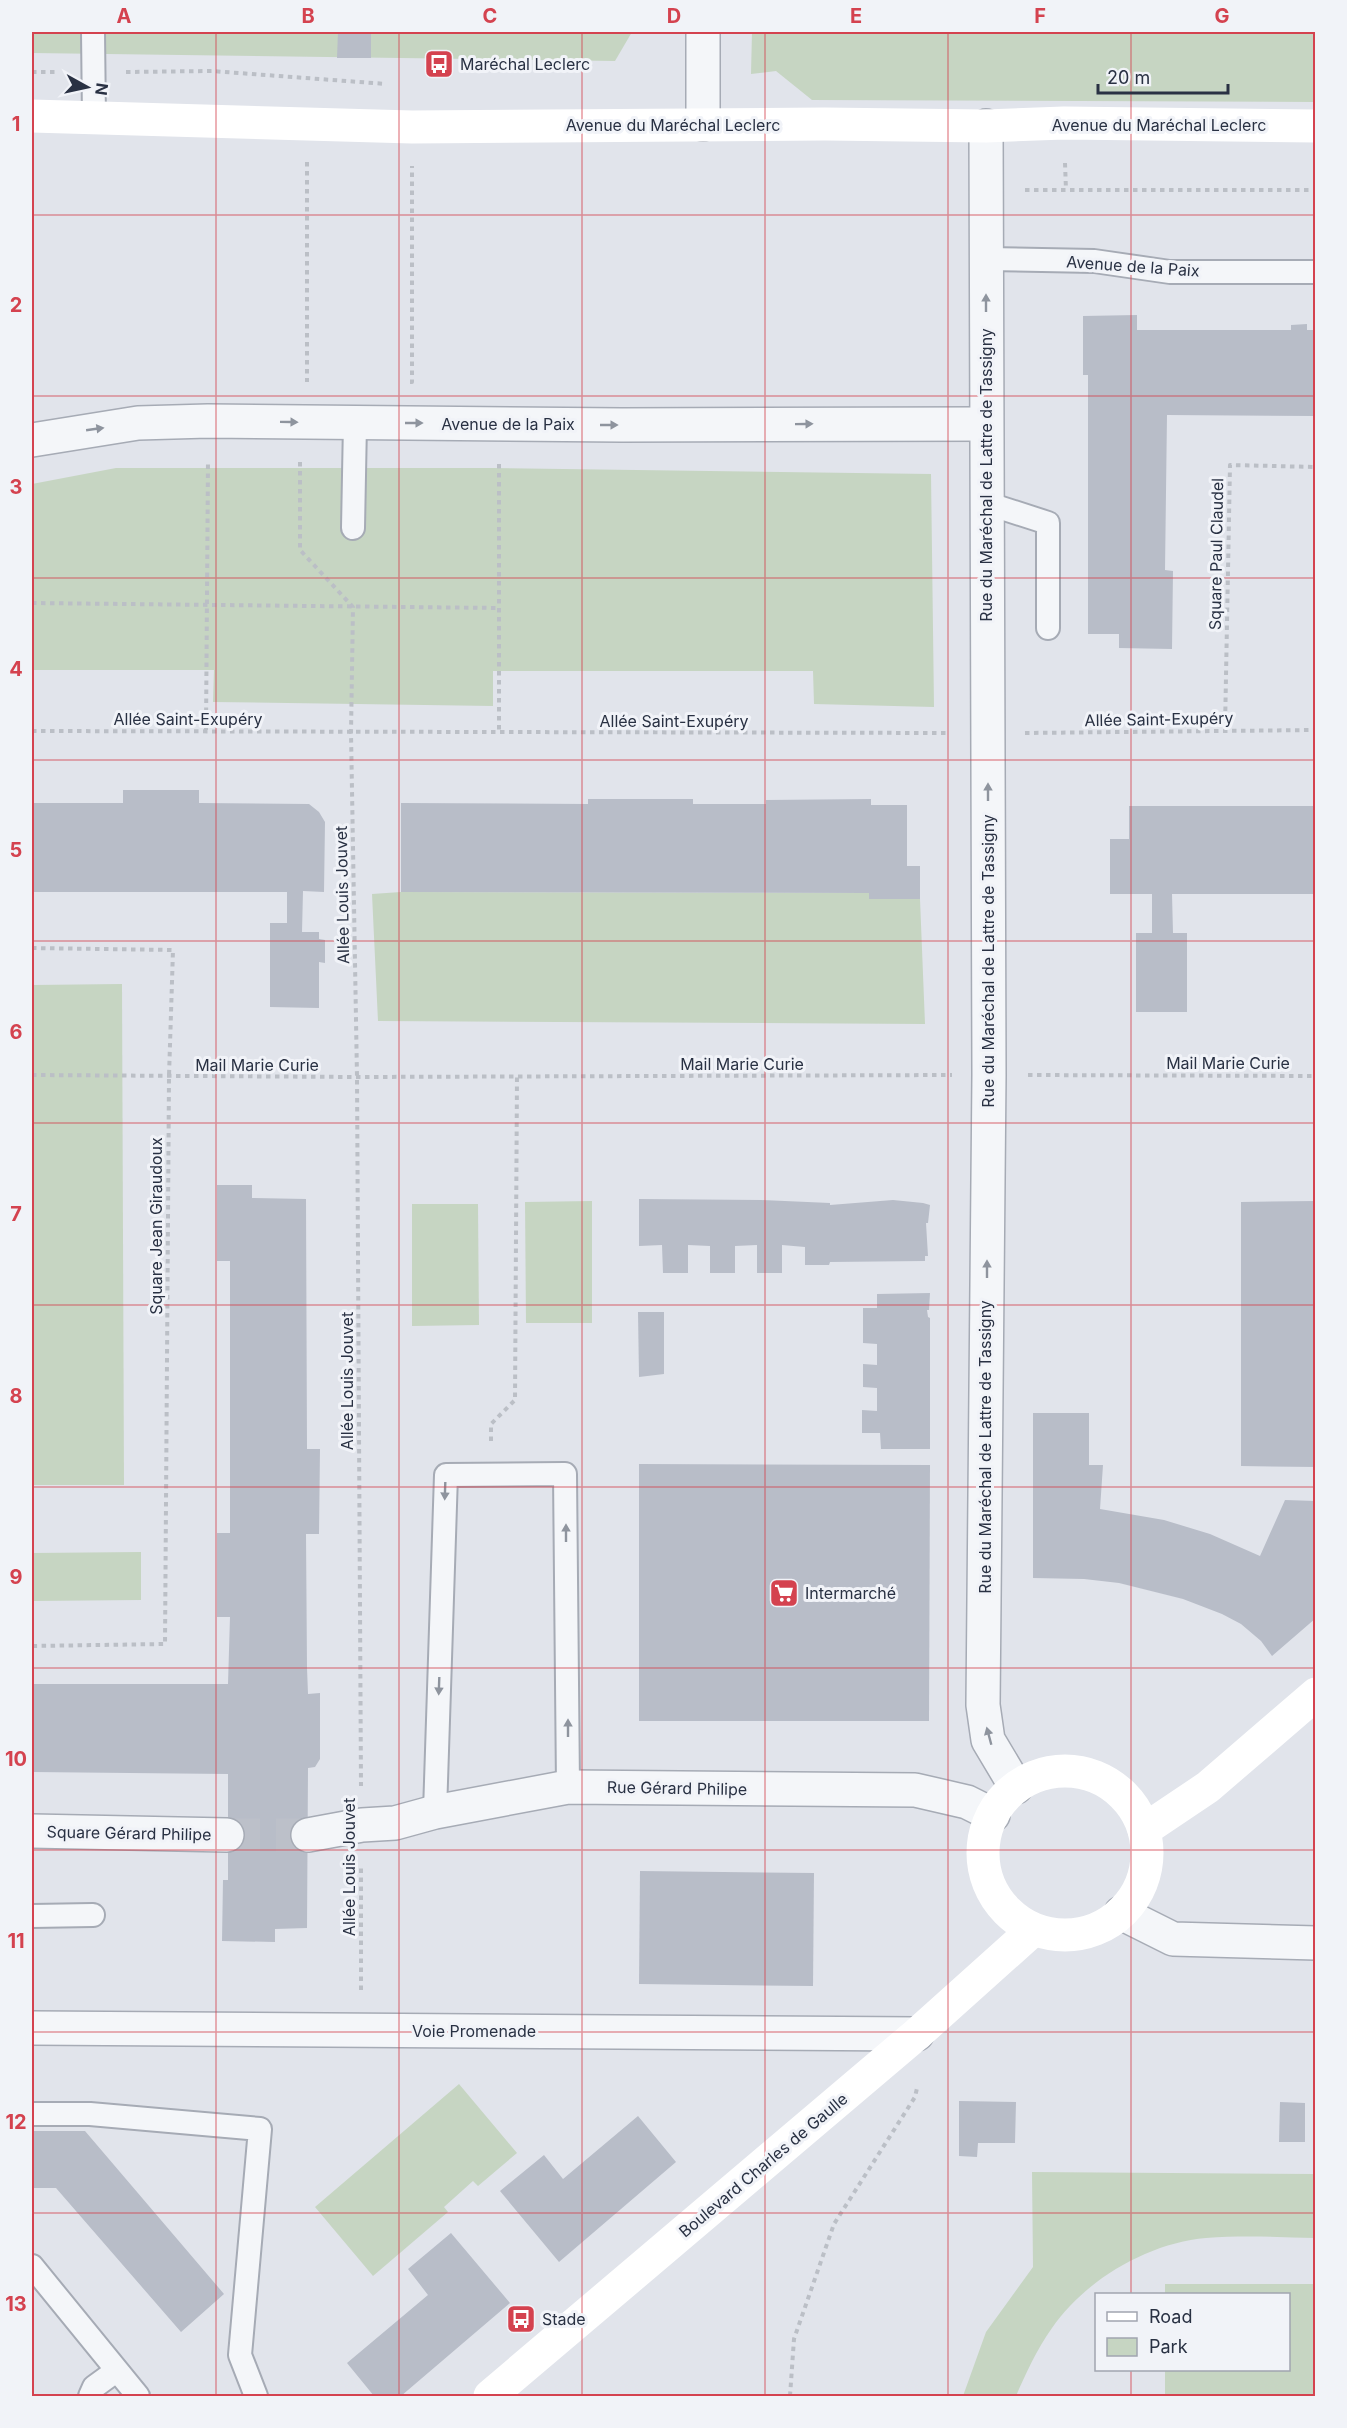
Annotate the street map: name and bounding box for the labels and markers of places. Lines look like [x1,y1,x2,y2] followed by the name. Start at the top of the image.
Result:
[423,48,455,80] bus stop icon: Maréchal Leclerc
[460,54,590,74] place label: Maréchal Leclerc
[768,1577,800,1609] supermarket icon: Intermarché
[805,1583,896,1603] place label: Intermarché
[505,2303,537,2335] bus stop icon: Stade
[542,2309,586,2329] place label: Stade

